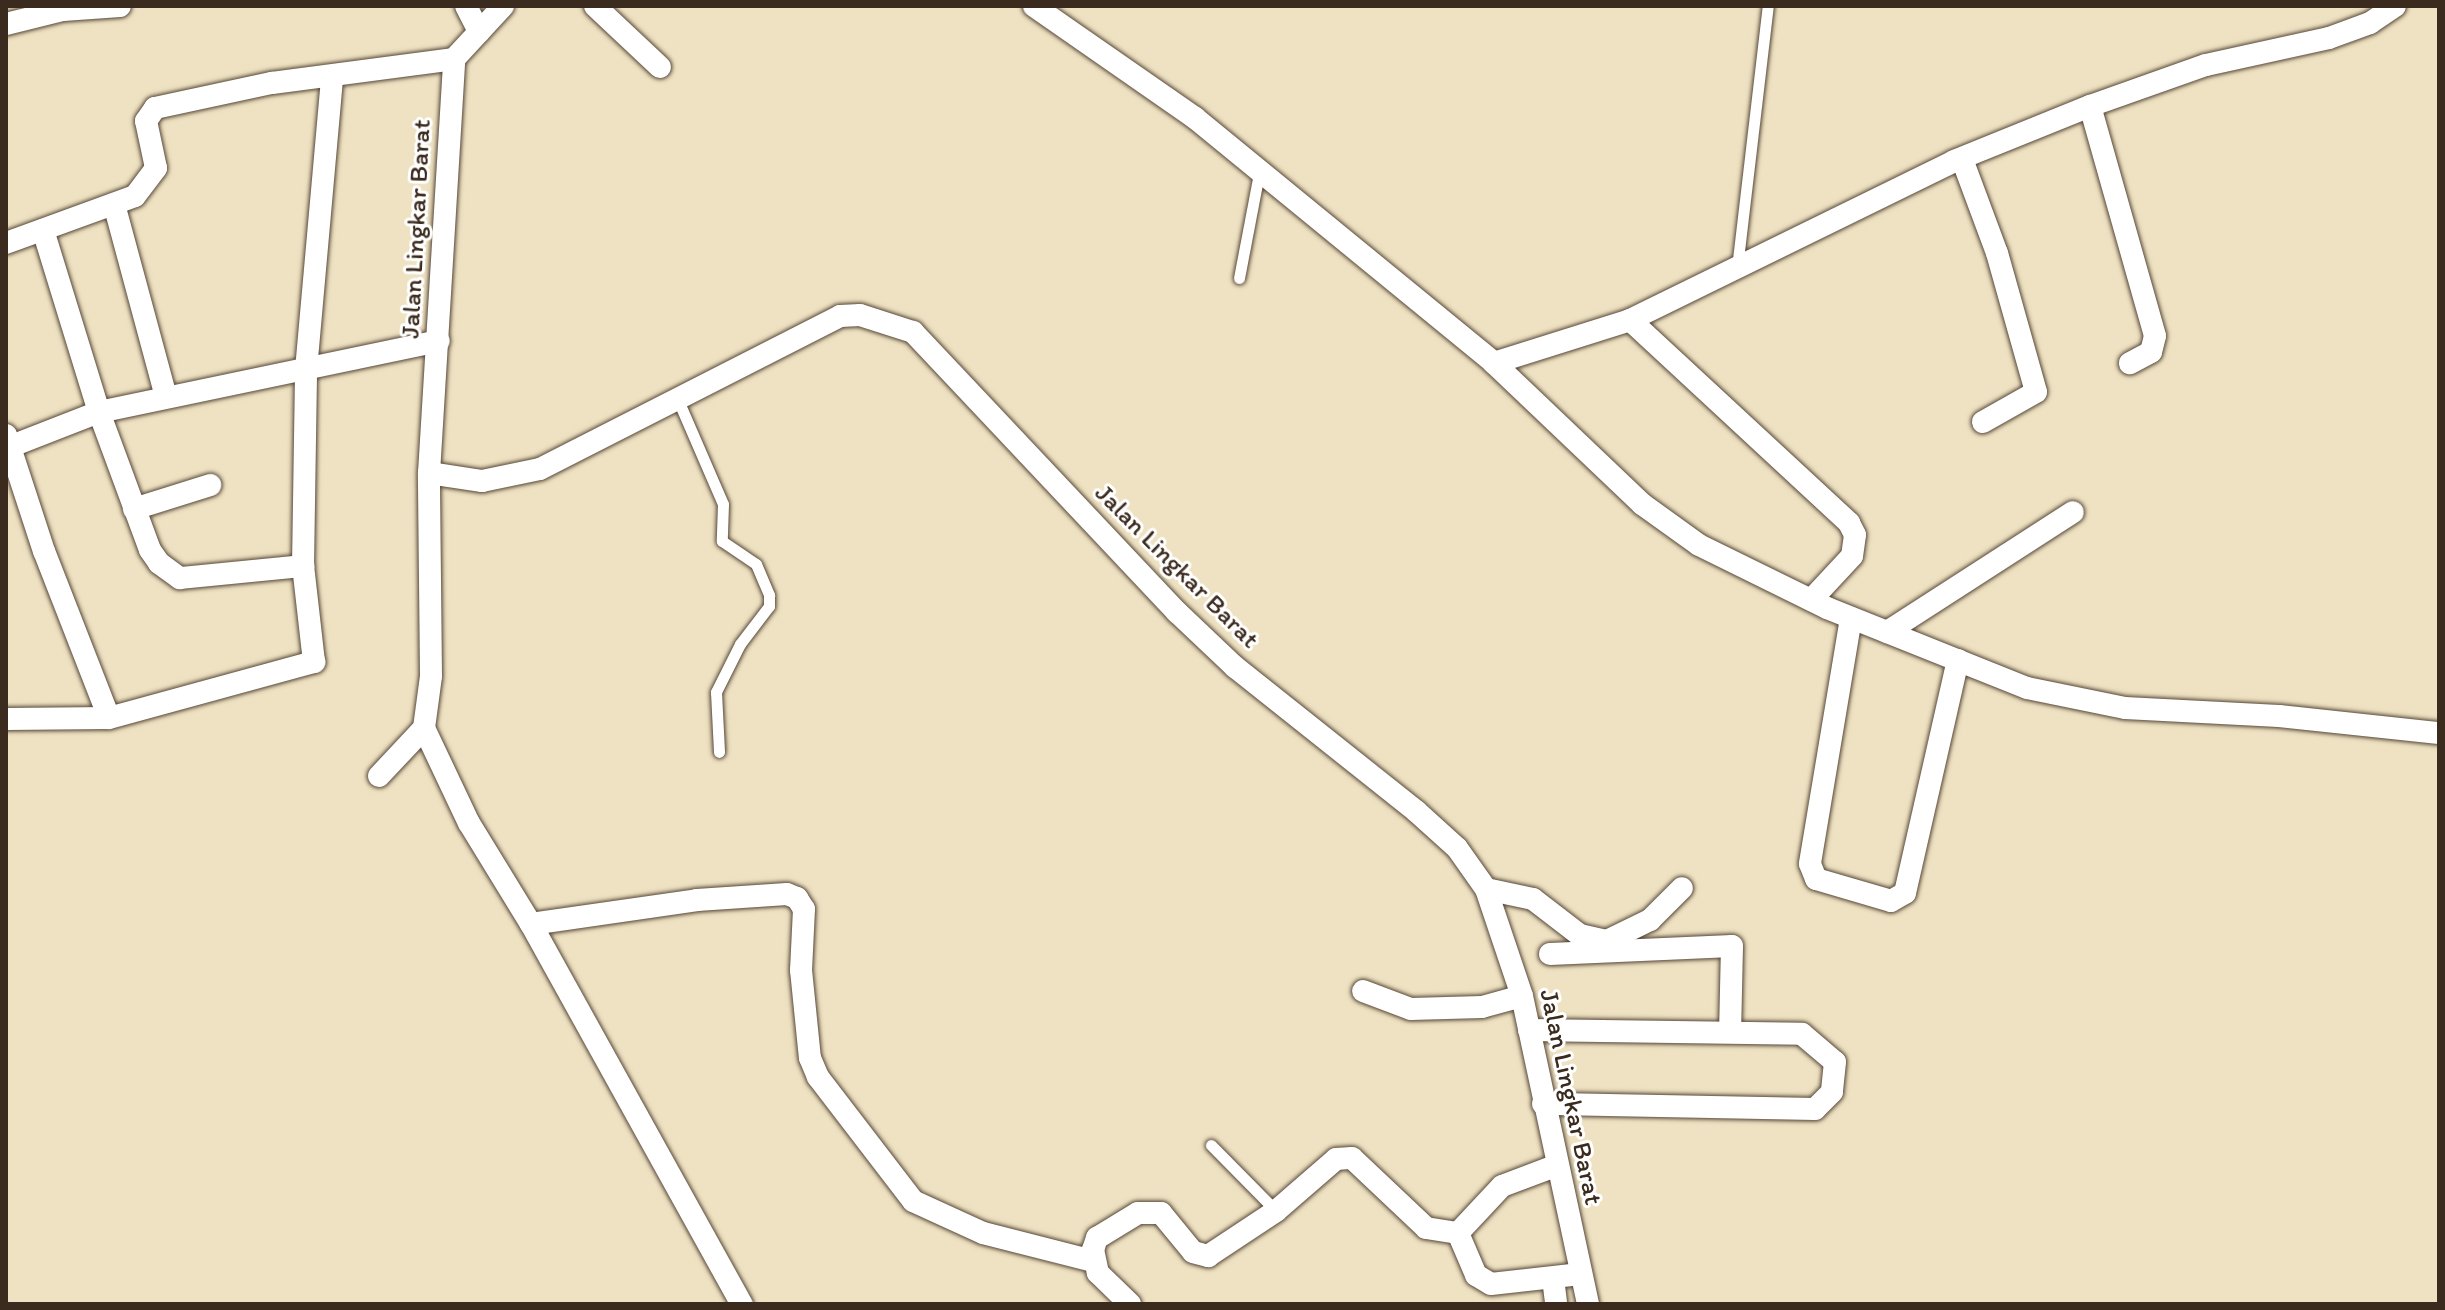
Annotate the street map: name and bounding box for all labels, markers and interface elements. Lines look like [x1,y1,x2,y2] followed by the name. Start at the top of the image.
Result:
[395,119,437,339] street label: Jalan Lingkar Barat
[1089,478,1265,654] street label: Jalan Lingkar Barat
[1533,987,1609,1207] street label: Jalan Lingkar Barat

